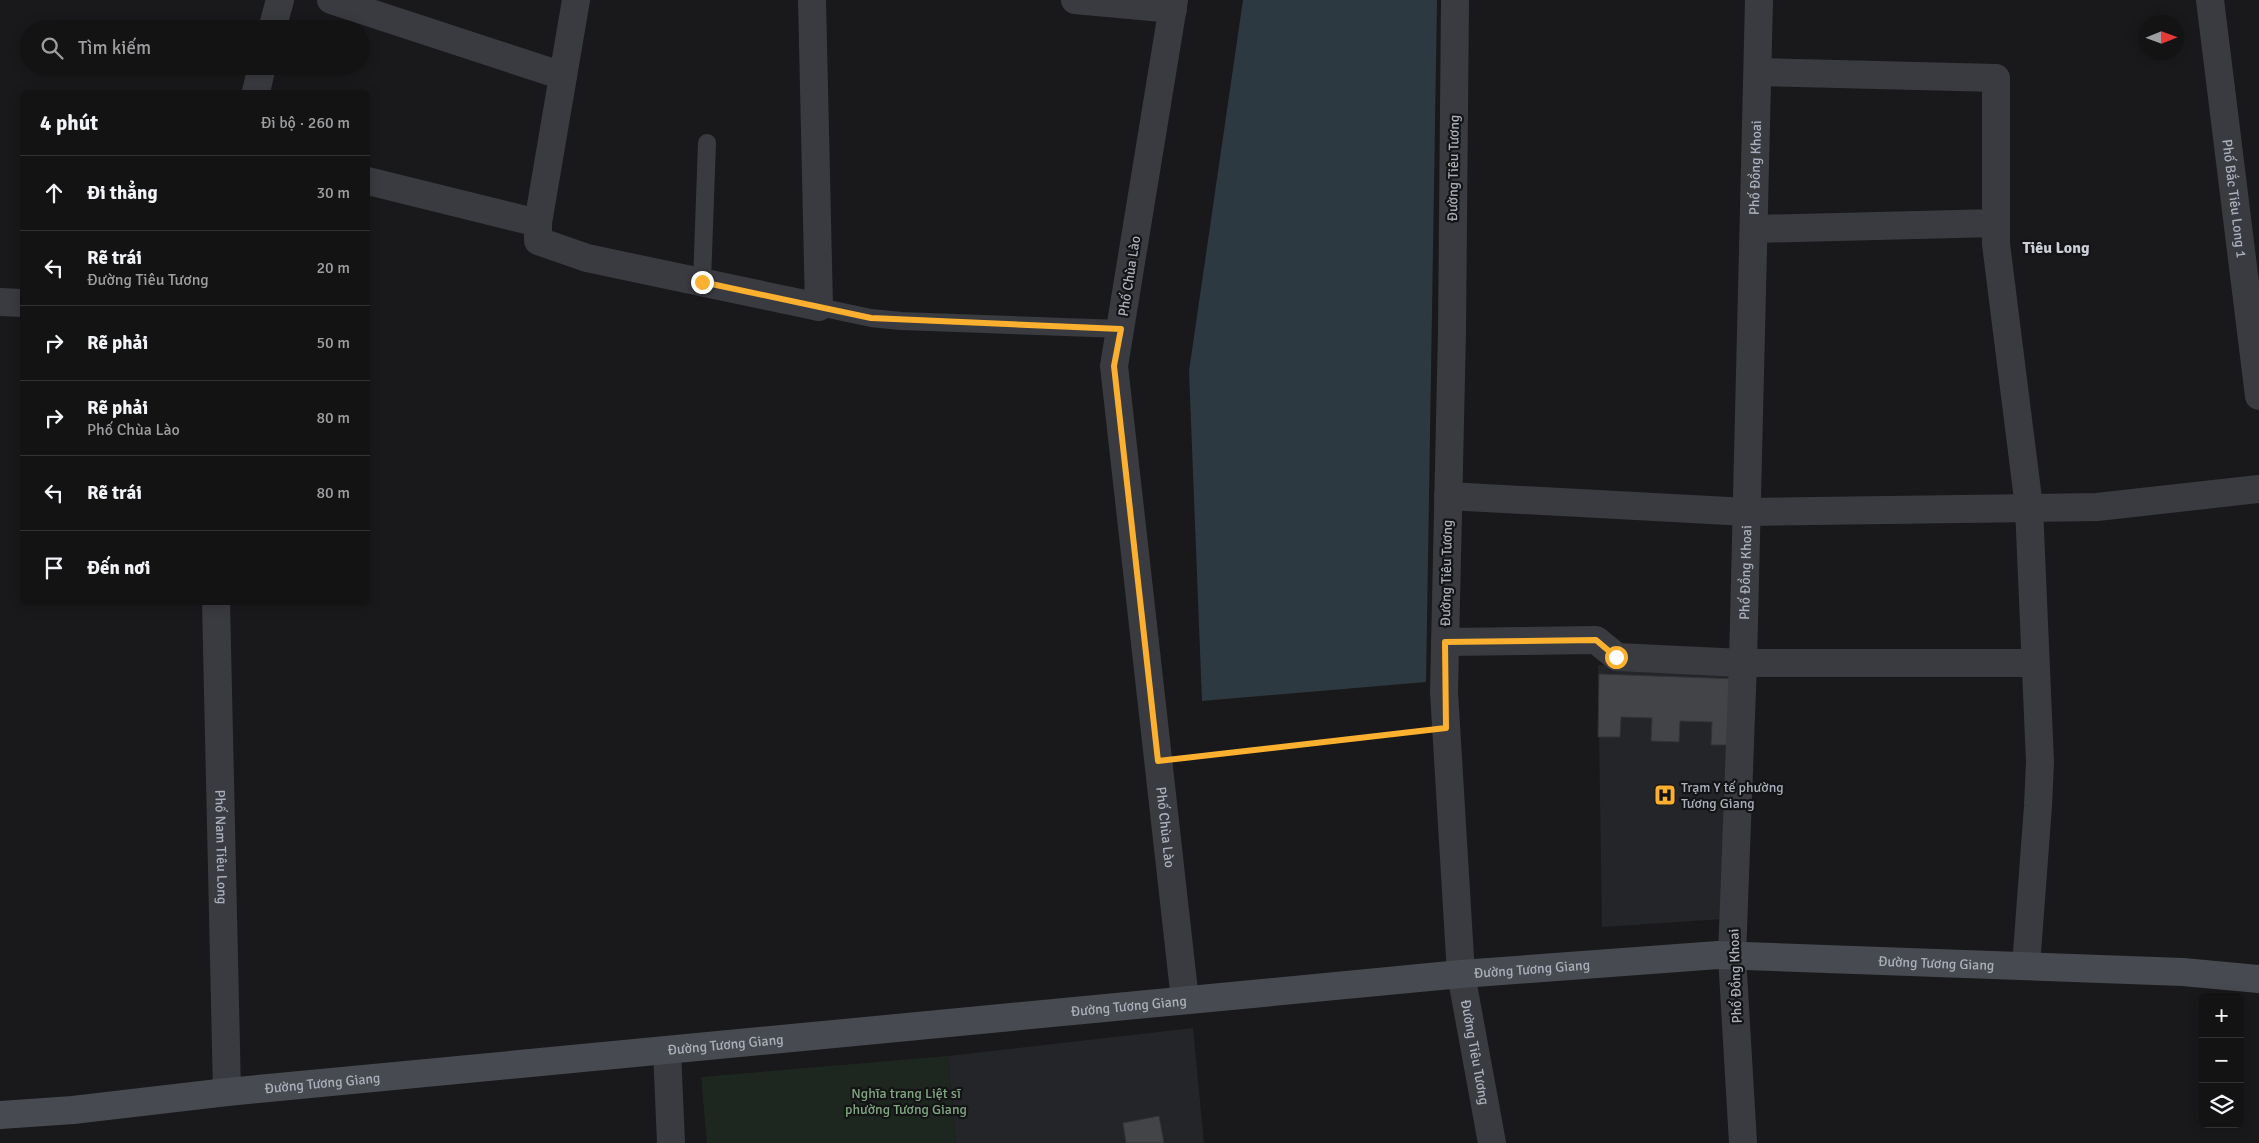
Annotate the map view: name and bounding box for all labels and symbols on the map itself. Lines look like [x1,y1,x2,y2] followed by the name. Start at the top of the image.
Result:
[2139,15,2184,60] north arrow
[1444,115,1463,221] street label: Đường Tiêu Tương
[1746,120,1765,215] street label: Phố Đồng Khoai
[2218,138,2250,259] street label: Phố Bắc Tiêu Long 1
[1115,235,1144,318] street label: Phố Chùa Lào
[2022,238,2090,258] district label: Tiêu Long
[691,271,714,294] route end
[1437,520,1456,626] street label: Đường Tiêu Tương
[1736,525,1755,620] street label: Phố Đồng Khoai
[1605,646,1628,669] route start
[1681,779,1784,812] place label: Trạm Y tế phường Tương Giang
[1653,783,1677,807] hospital icon: Trạm Y tế phường Tương Giang
[1152,786,1178,869] street label: Phố Chùa Lào
[211,789,231,904] street label: Phố Nam Tiêu Long
[1725,928,1746,1024] street label: Phố Đồng Khoai
[1878,953,1995,974] street label: Đường Tương Giang
[1473,956,1591,982] street label: Đường Tương Giang
[1070,992,1187,1020] street label: Đường Tương Giang
[1457,998,1493,1106] street label: Đường Tiêu Tương
[667,1031,784,1059] street label: Đường Tương Giang
[264,1069,381,1097] street label: Đường Tương Giang
[845,1085,967,1118] park label: Nghĩa trang Liệt sĩ phường Tương Giang

